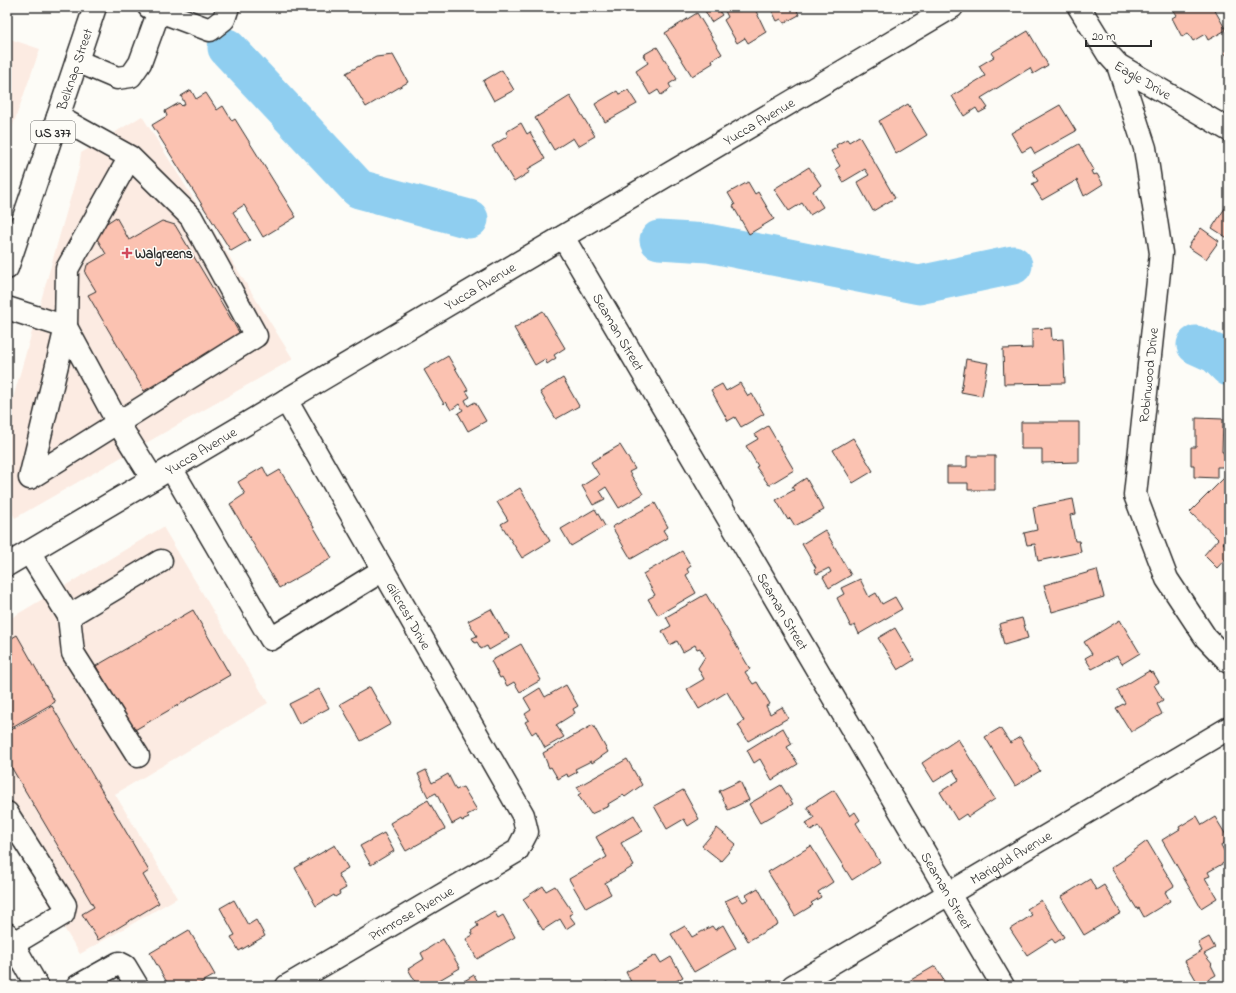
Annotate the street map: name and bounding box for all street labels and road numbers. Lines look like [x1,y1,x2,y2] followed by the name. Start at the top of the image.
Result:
[52,26,99,114] street label: Belknap Street
[1110,56,1175,106] street label: Eagle Drive
[720,93,800,152] street label: Yucca Avenue
[31,121,75,143] road number: US 377
[441,257,521,316] street label: Yucca Avenue
[586,290,649,376] street label: Seaman Street
[1134,326,1165,424] street label: Robinwood Drive
[162,422,242,481] street label: Yucca Avenue
[750,569,813,655] street label: Seaman Street
[380,578,436,655] street label: Gilcrest Drive
[967,826,1057,891] street label: Marigold Avenue
[915,848,977,934] street label: Seaman Street
[365,881,459,947] street label: Primrose Avenue

